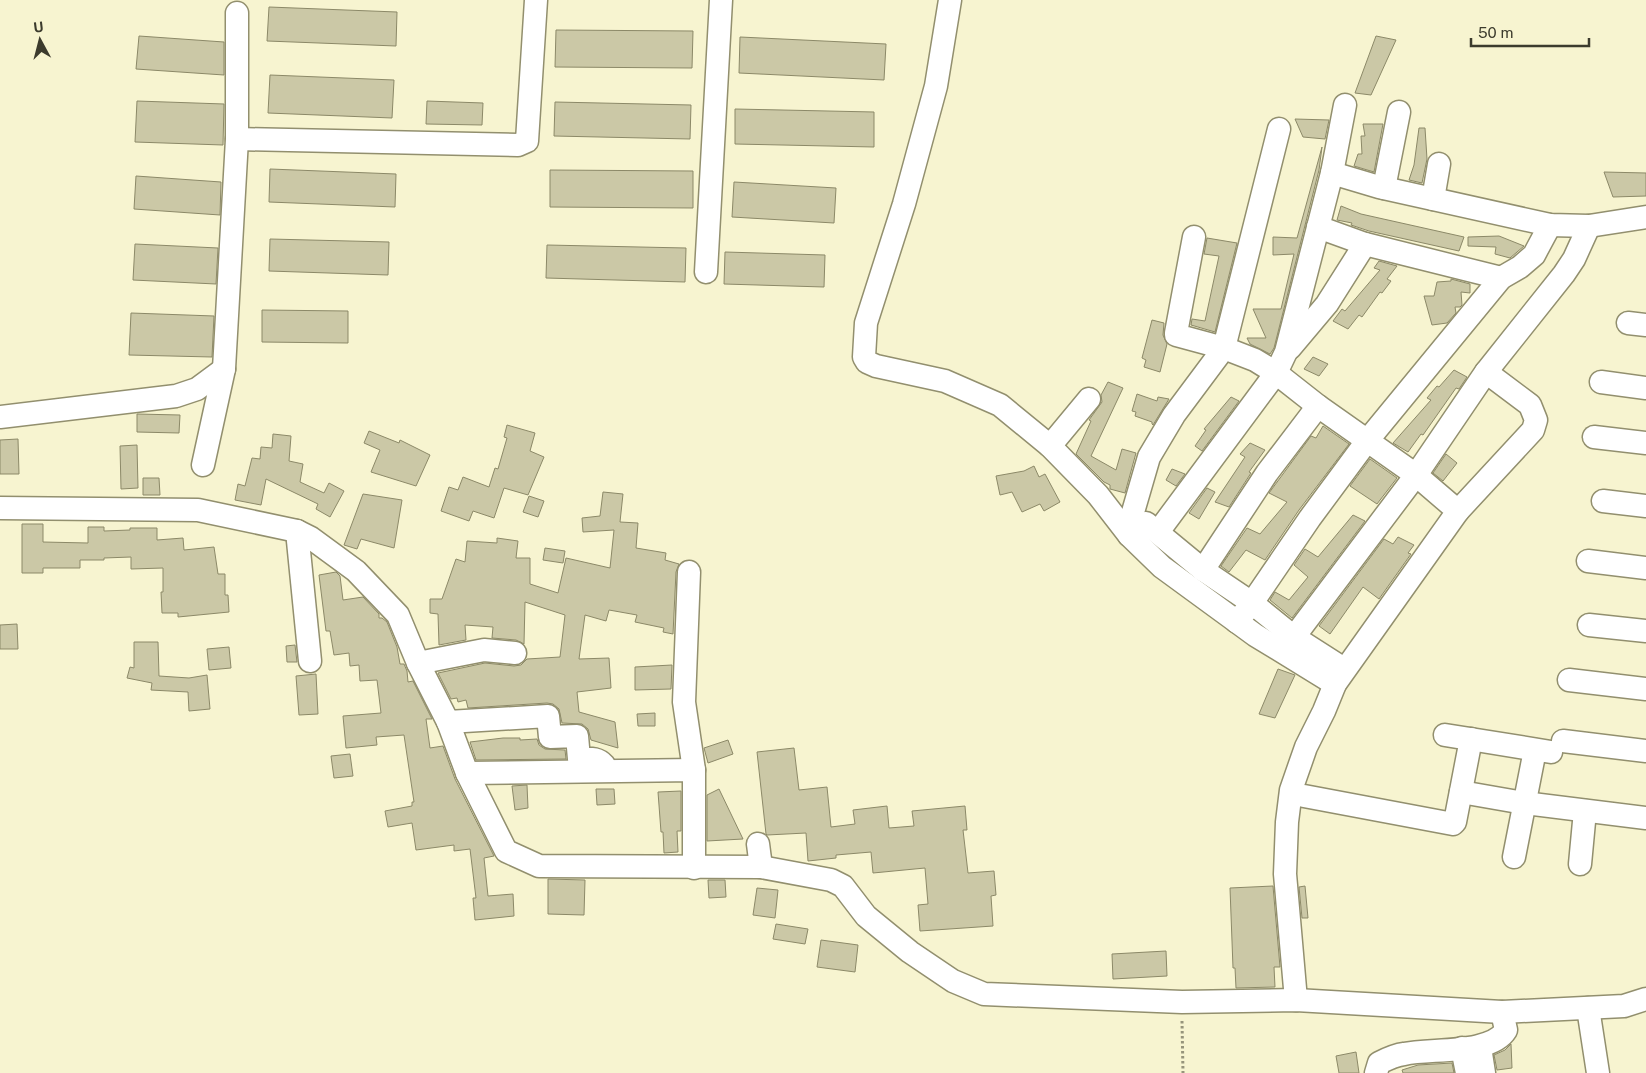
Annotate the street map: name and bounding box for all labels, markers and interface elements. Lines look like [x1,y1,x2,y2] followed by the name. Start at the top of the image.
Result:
[15,15,65,65] north arrow
[1471,15,1588,47] scale bar
[32,19,44,36] text: U
[1478,24,1513,41] text: 50 m

